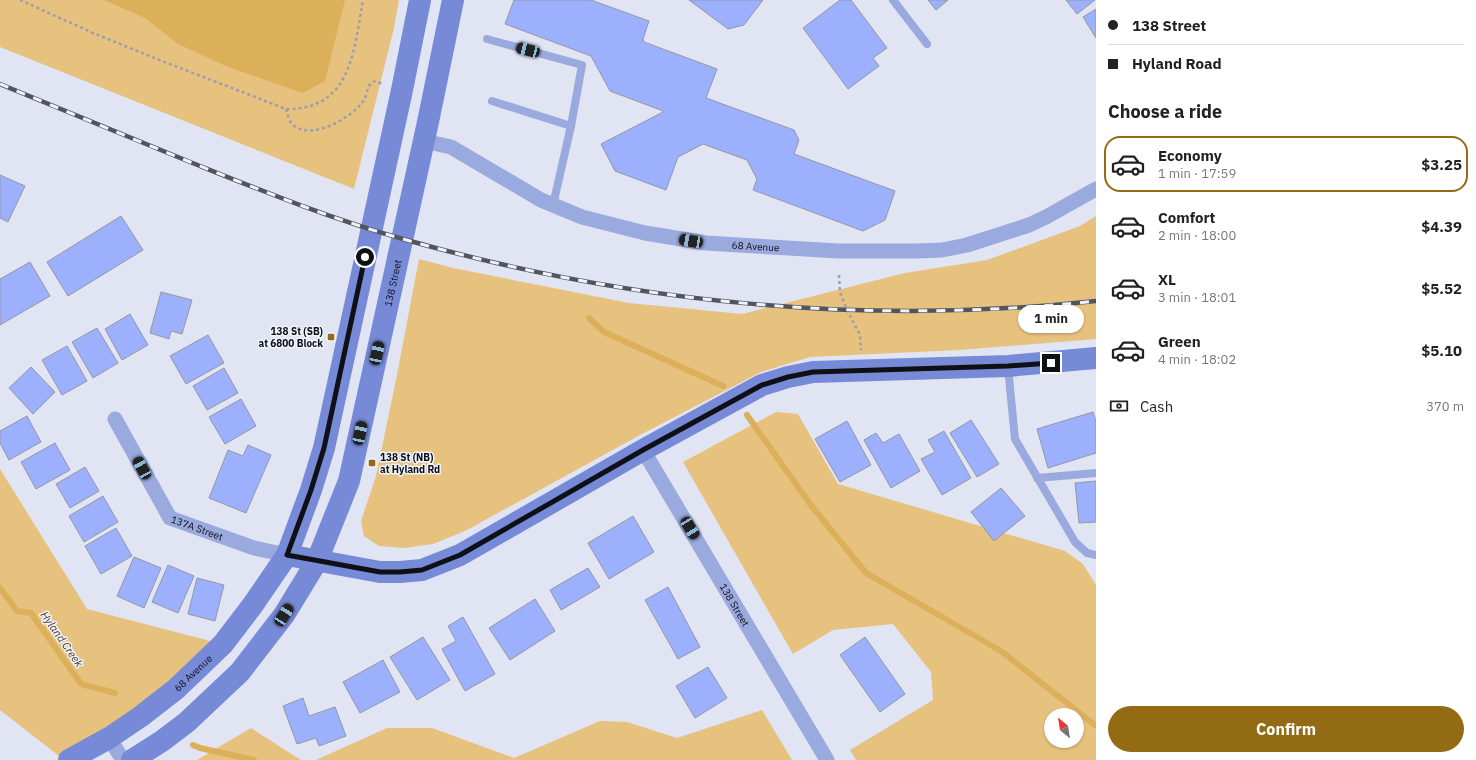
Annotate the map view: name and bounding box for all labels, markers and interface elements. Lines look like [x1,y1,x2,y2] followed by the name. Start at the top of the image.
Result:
[1132,16,1206,35] text: 138 Street
[515,41,541,59] car
[1132,54,1222,73] text: Hyland Road
[1108,100,1222,123] text: Choose a ride
[1110,146,1146,182] icon: car
[1158,146,1222,165] text: Economy
[1421,155,1462,174] text: $3.25
[1158,165,1236,182] text: 1 min · 17:59
[1110,208,1146,244] icon: car
[1158,208,1215,227] text: Comfort
[1421,217,1462,236] text: $4.39
[1158,227,1236,244] text: 2 min · 18:00
[678,233,704,249] car
[731,239,780,254] street label: 68 Avenue
[356,248,374,266] route start
[382,258,405,308] street label: 138 Street
[1110,270,1146,306] icon: car
[1158,270,1176,289] text: XL
[1421,279,1462,298] text: $5.52
[1158,289,1236,306] text: 3 min · 18:01
[1018,305,1084,333] callout: 1 min
[1034,310,1068,327] text: 1 min
[259,325,324,350] place label: 138 St (SB) at 6800 Block
[326,332,336,342] marker: 138 St (SB) at 6800 Block
[1110,332,1146,368] icon: car
[1158,332,1201,351] text: Green
[369,340,385,366] car
[1421,341,1462,360] text: $5.10
[1158,351,1236,368] text: 4 min · 18:02
[1042,354,1060,372] route end
[1108,395,1130,417] icon: cash
[1140,397,1173,416] text: Cash
[1426,398,1464,415] text: 370 m
[352,420,368,446] car
[380,451,440,476] place label: 138 St (NB) at Hyland Rd
[131,455,153,481] car
[367,458,377,468] marker: 138 St (NB) at Hyland Rd
[169,513,225,544] street label: 137A Street
[679,515,701,541] car
[717,581,752,629] street label: 138 Street
[272,602,296,628] car
[38,608,87,670] water label: Hyland Creek
[171,652,215,694] street label: 68 Avenue
[1108,706,1464,752] button: Confirm
[1044,708,1084,748] north arrow
[1044,708,1084,748] map controls

